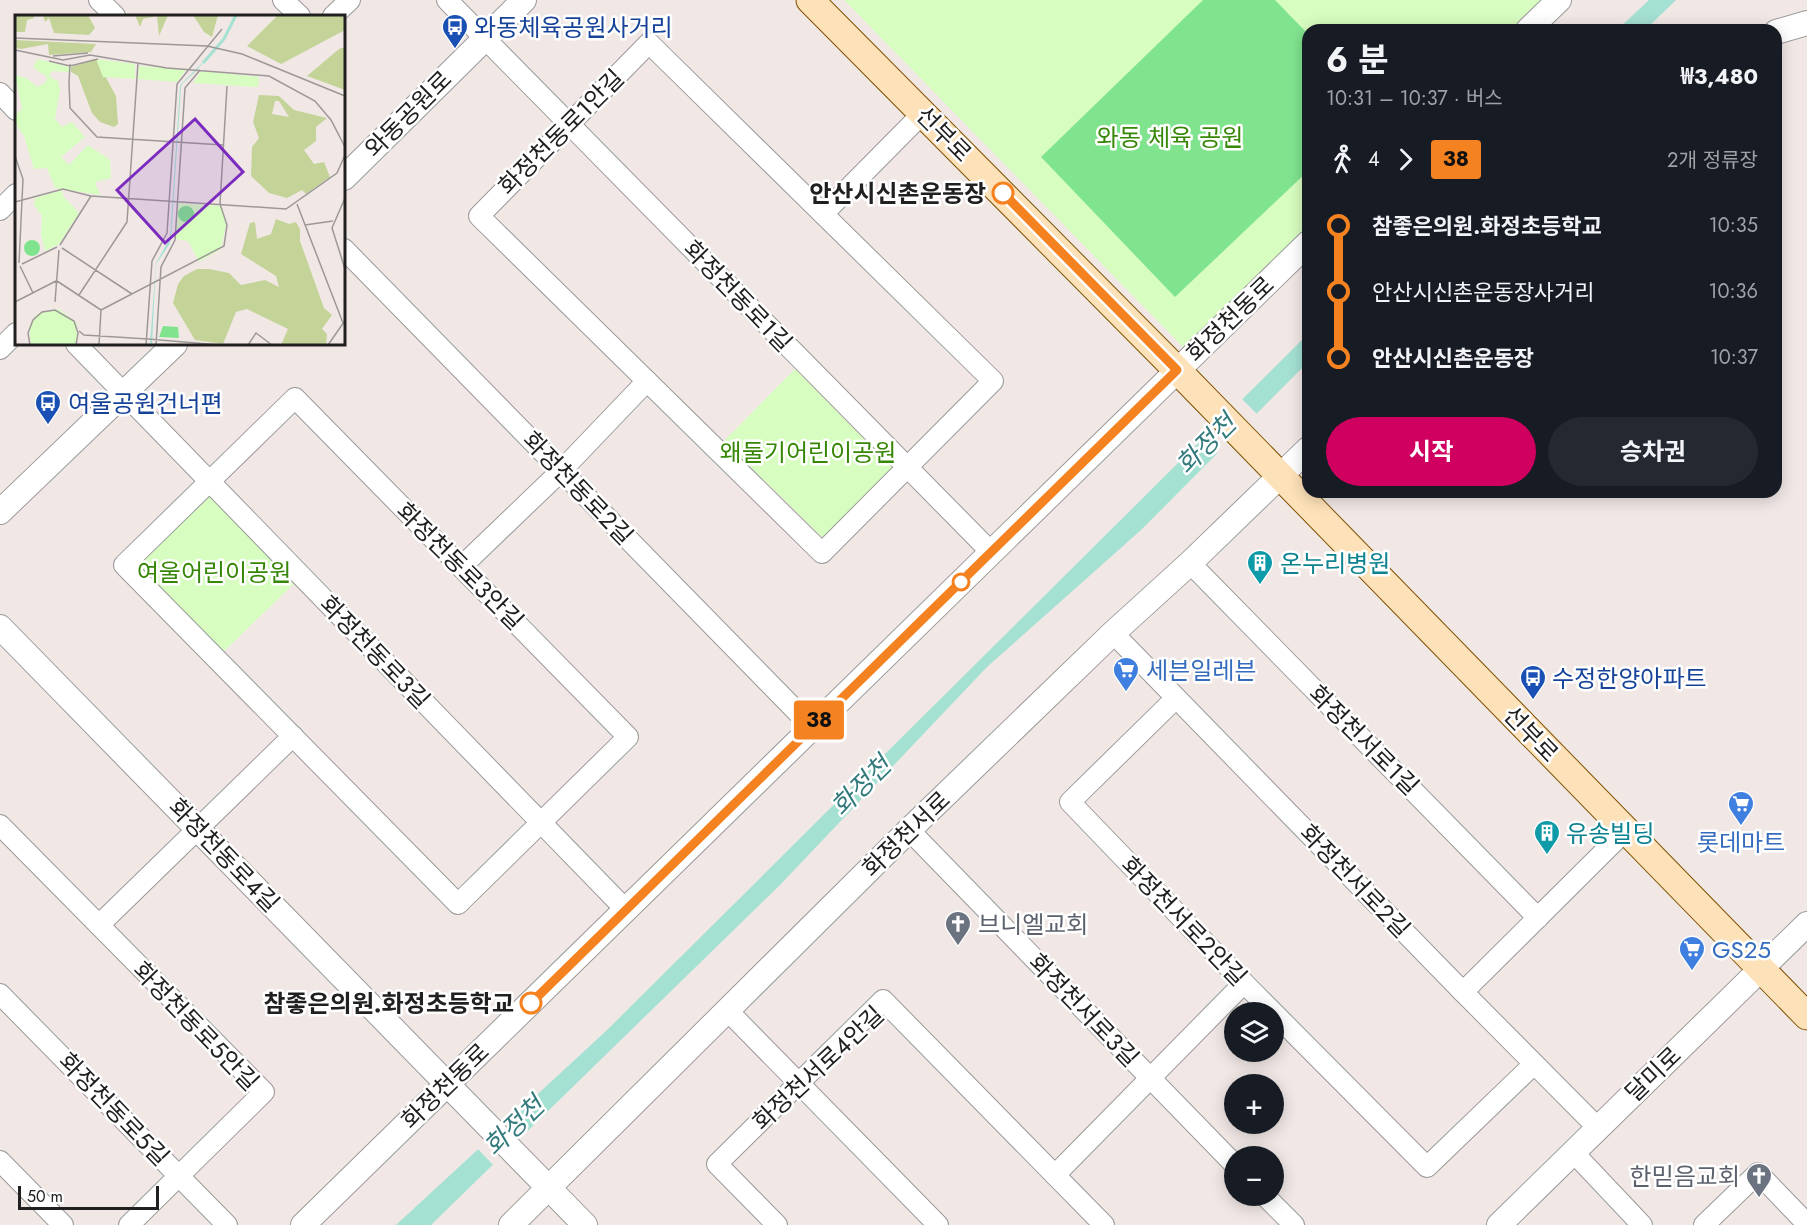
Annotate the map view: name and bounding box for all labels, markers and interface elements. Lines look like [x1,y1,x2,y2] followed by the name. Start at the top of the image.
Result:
[474,10,673,45] place label: 와동체육공원사거리
[440,12,470,50] bus stop icon: 와동체육공원사거리
[15,15,345,345] inset map
[1326,36,1388,83] text: 6 분
[1681,60,1758,92] text: ₩3,480
[490,61,632,203] street label: 화정천동로1안길
[357,63,459,165] street label: 와동공원로
[1326,84,1503,113] text: 10:31 – 10:37 · 버스
[908,98,980,170] street label: 선부로
[1097,120,1243,155] park label: 와동 체육 공원
[1326,143,1359,176] icon: walk
[1389,143,1422,176] icon: forward
[1443,144,1469,174] text: 38
[1368,145,1380,174] text: 4
[1667,146,1758,175] text: 2개 정류장
[809,176,986,211] place label: 안산시신촌운동장
[992,182,1014,204] marker: 안산시신촌운동장
[1372,210,1602,242] text: 참좋은의원.화정초등학교
[1709,211,1758,240] text: 10:35
[676,232,800,360] street label: 화정천동로1길
[1178,268,1282,370] street label: 화정천동로
[1372,276,1595,308] text: 안산시신촌운동장사거리
[1709,277,1758,306] text: 10:36
[1372,342,1534,374] text: 안산시신촌운동장
[1710,343,1758,372] text: 10:37
[68,386,223,421] place label: 여울공원건너편
[33,388,63,426] bus stop icon: 여울공원건너편
[1167,403,1247,483] water label: 화정천
[1326,417,1536,486] button: 시작
[1548,417,1758,486] button: 승차권
[515,423,641,553] street label: 화정천동로2길
[720,435,896,470] park label: 왜둘기어린이공원
[388,494,532,638] street label: 화정천동로3안길
[1280,546,1390,581] place label: 온누리병원
[1245,548,1275,586] building icon: 온누리병원
[137,555,291,590] park label: 여울어린이공원
[952,573,970,591] unlabelled marker
[312,587,438,717] street label: 화정천동로3길
[1146,653,1256,688] place label: 세븐일레븐
[1111,655,1141,693] supermarket icon: 세븐일레븐
[1552,661,1707,696] place label: 수정한양아파트
[1518,663,1548,701] bus stop icon: 수정한양아파트
[1301,677,1427,803] street label: 화정천서로1길
[1495,698,1567,770] street label: 선부로
[792,700,846,740] line badge: 38
[806,705,832,735] text: 38
[822,745,902,825] water label: 화정천
[854,783,958,885] street label: 화정천서로
[1726,789,1756,827] supermarket icon: 롯데마트
[161,790,287,920] street label: 화정천동로4길
[1292,816,1418,946] street label: 화정천서로2길
[1566,816,1654,851] place label: 유송빌딩
[1532,818,1562,856] building icon: 유송빌딩
[1697,825,1785,860] place label: 롯데마트
[1113,848,1255,994] street label: 화정천서로2안길
[978,907,1088,942] place label: 브니엘교회
[943,909,973,947] church icon: 브니엘교회
[1712,932,1771,967] place label: GS25
[1677,934,1707,972] supermarket icon: GS25
[1021,945,1147,1075] street label: 화정천서로3길
[125,953,267,1099] street label: 화정천동로5안길
[263,986,514,1021] place label: 참좋은의원.화정초등학교
[520,992,542,1014] marker: 참좋은의원.화정초등학교
[744,998,892,1138] street label: 화정천서로4안길
[1224,1002,1284,1206] map controls
[1224,1002,1284,1062] button: layers
[393,1035,497,1137] street label: 화정천동로
[1617,1038,1689,1110] street label: 달미로
[51,1044,177,1174] street label: 화정천동로5길
[1224,1074,1284,1134] button: +
[475,1085,555,1165] water label: 화정천
[1224,1146,1284,1206] button: −
[1630,1159,1740,1194] place label: 한믿음교회
[1744,1161,1774,1199] church icon: 한믿음교회
[18,1183,159,1210] scale bar
[27,1185,63,1208] text: 50 m

